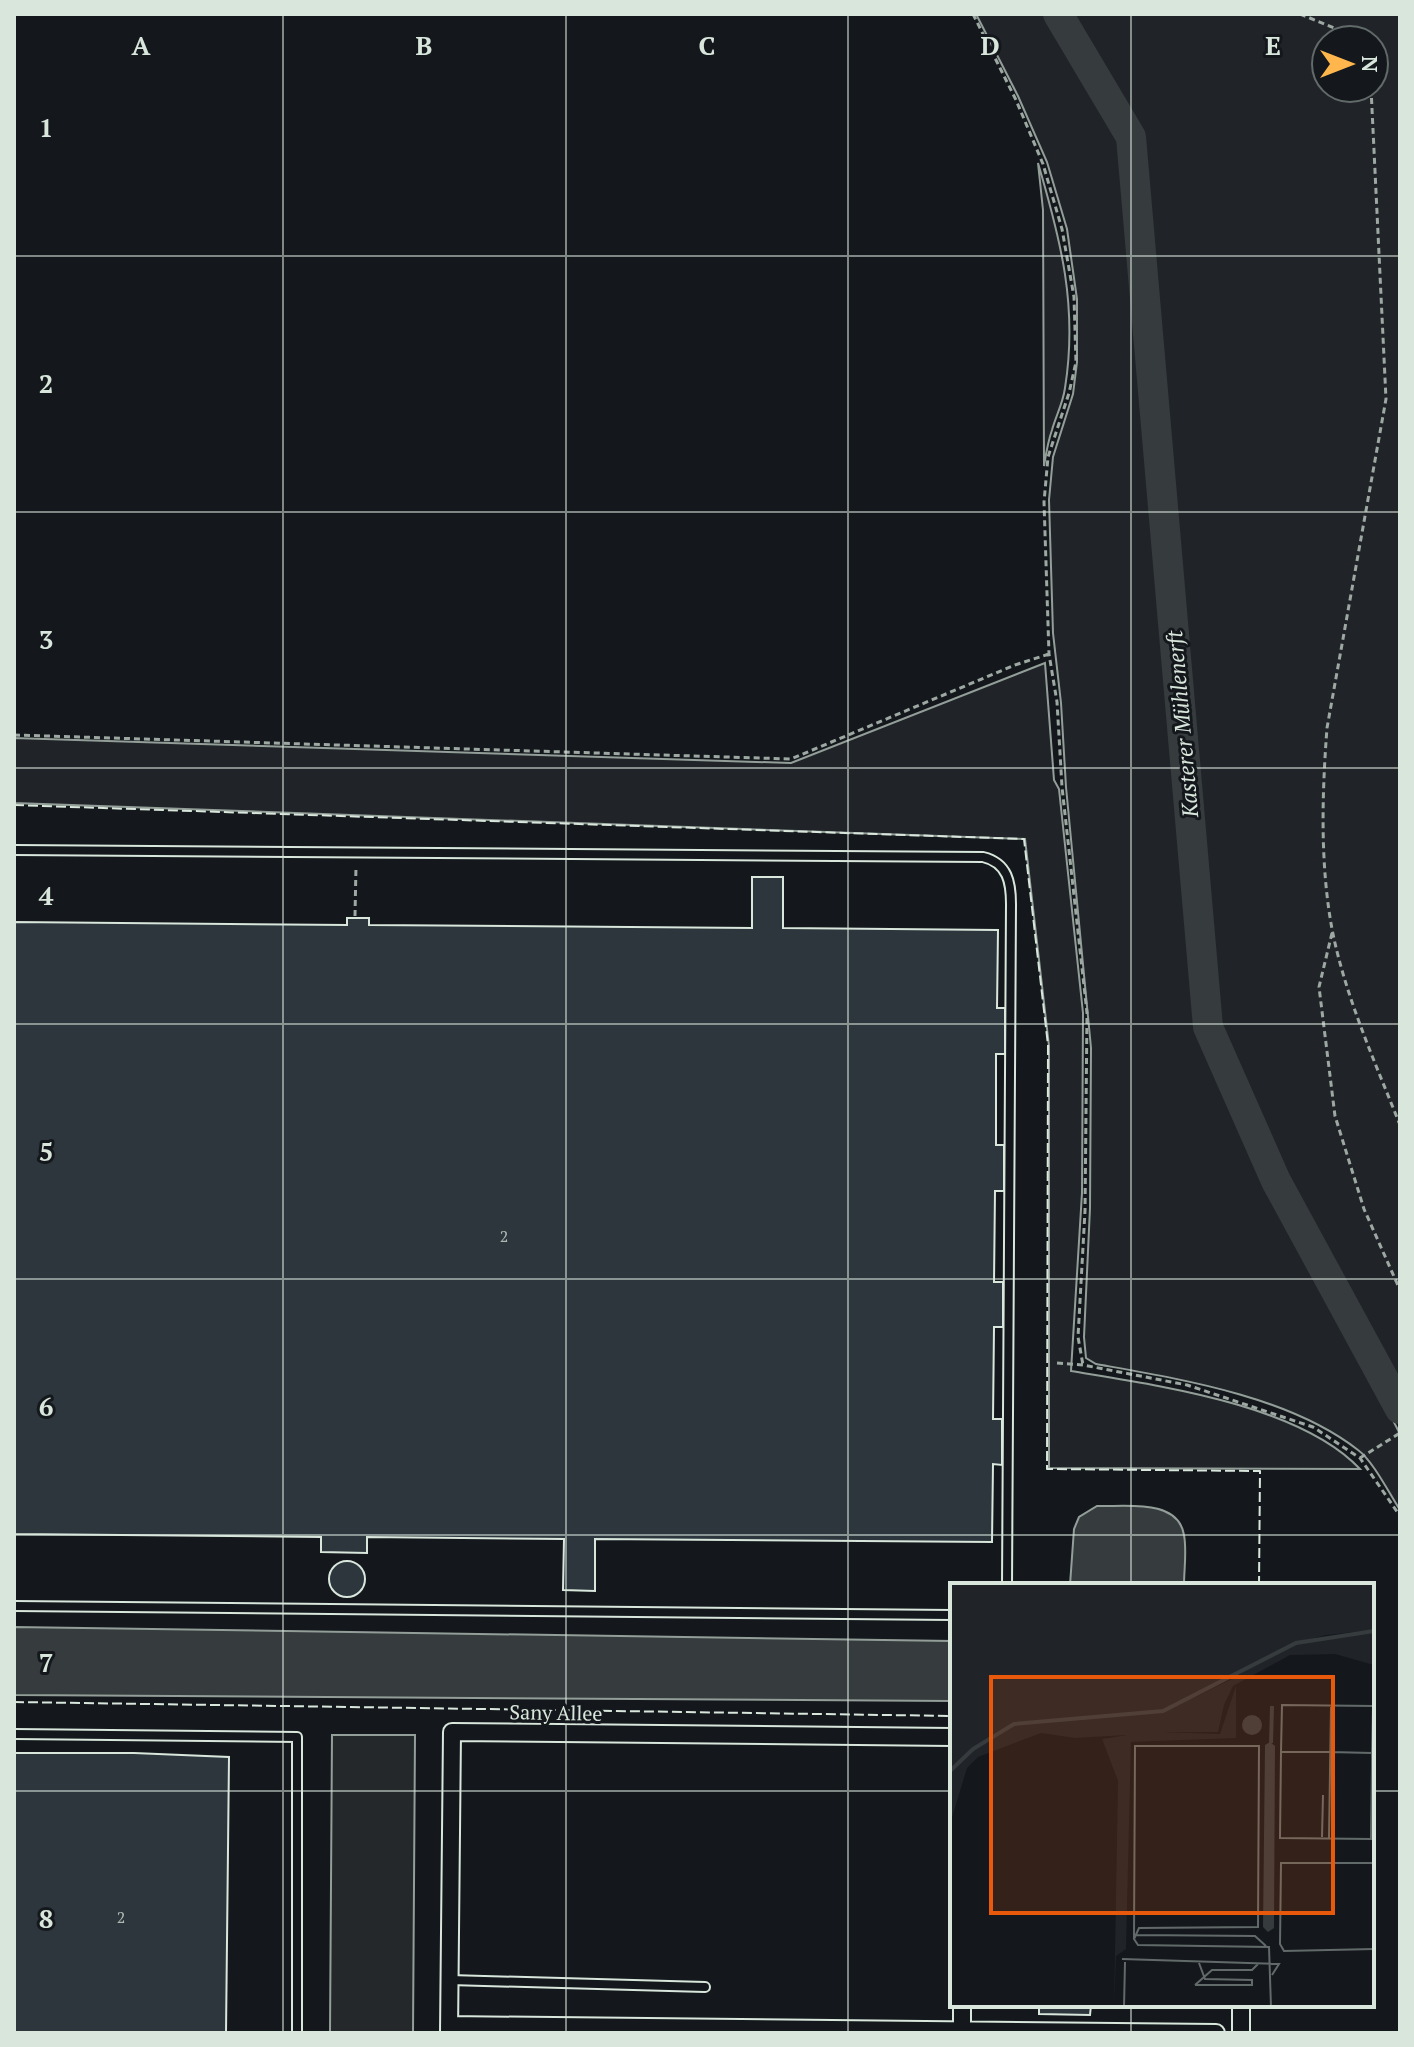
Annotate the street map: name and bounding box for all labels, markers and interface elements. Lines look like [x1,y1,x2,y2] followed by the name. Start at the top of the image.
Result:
[1310,24,1390,104] north arrow
[132,28,151,62] text: A
[416,28,432,62] text: B
[699,28,715,62] text: C
[980,28,1000,62] text: D
[1265,28,1281,62] text: E
[1356,56,1385,73] text: N
[39,110,53,144] text: 1
[39,366,53,400] text: 2
[39,622,53,656] text: 3
[1159,629,1204,820] water label: Kasterer Mühlenerft
[39,878,54,912] text: 4
[39,1134,53,1168] text: 5
[500,1225,508,1247] house number: 2
[39,1389,53,1423] text: 6
[950,1583,1374,2007] inset map
[39,1645,53,1679] text: 7
[509,1698,603,1727] street label: Sany Allee
[39,1901,53,1935] text: 8
[117,1906,125,1928] house number: 2

